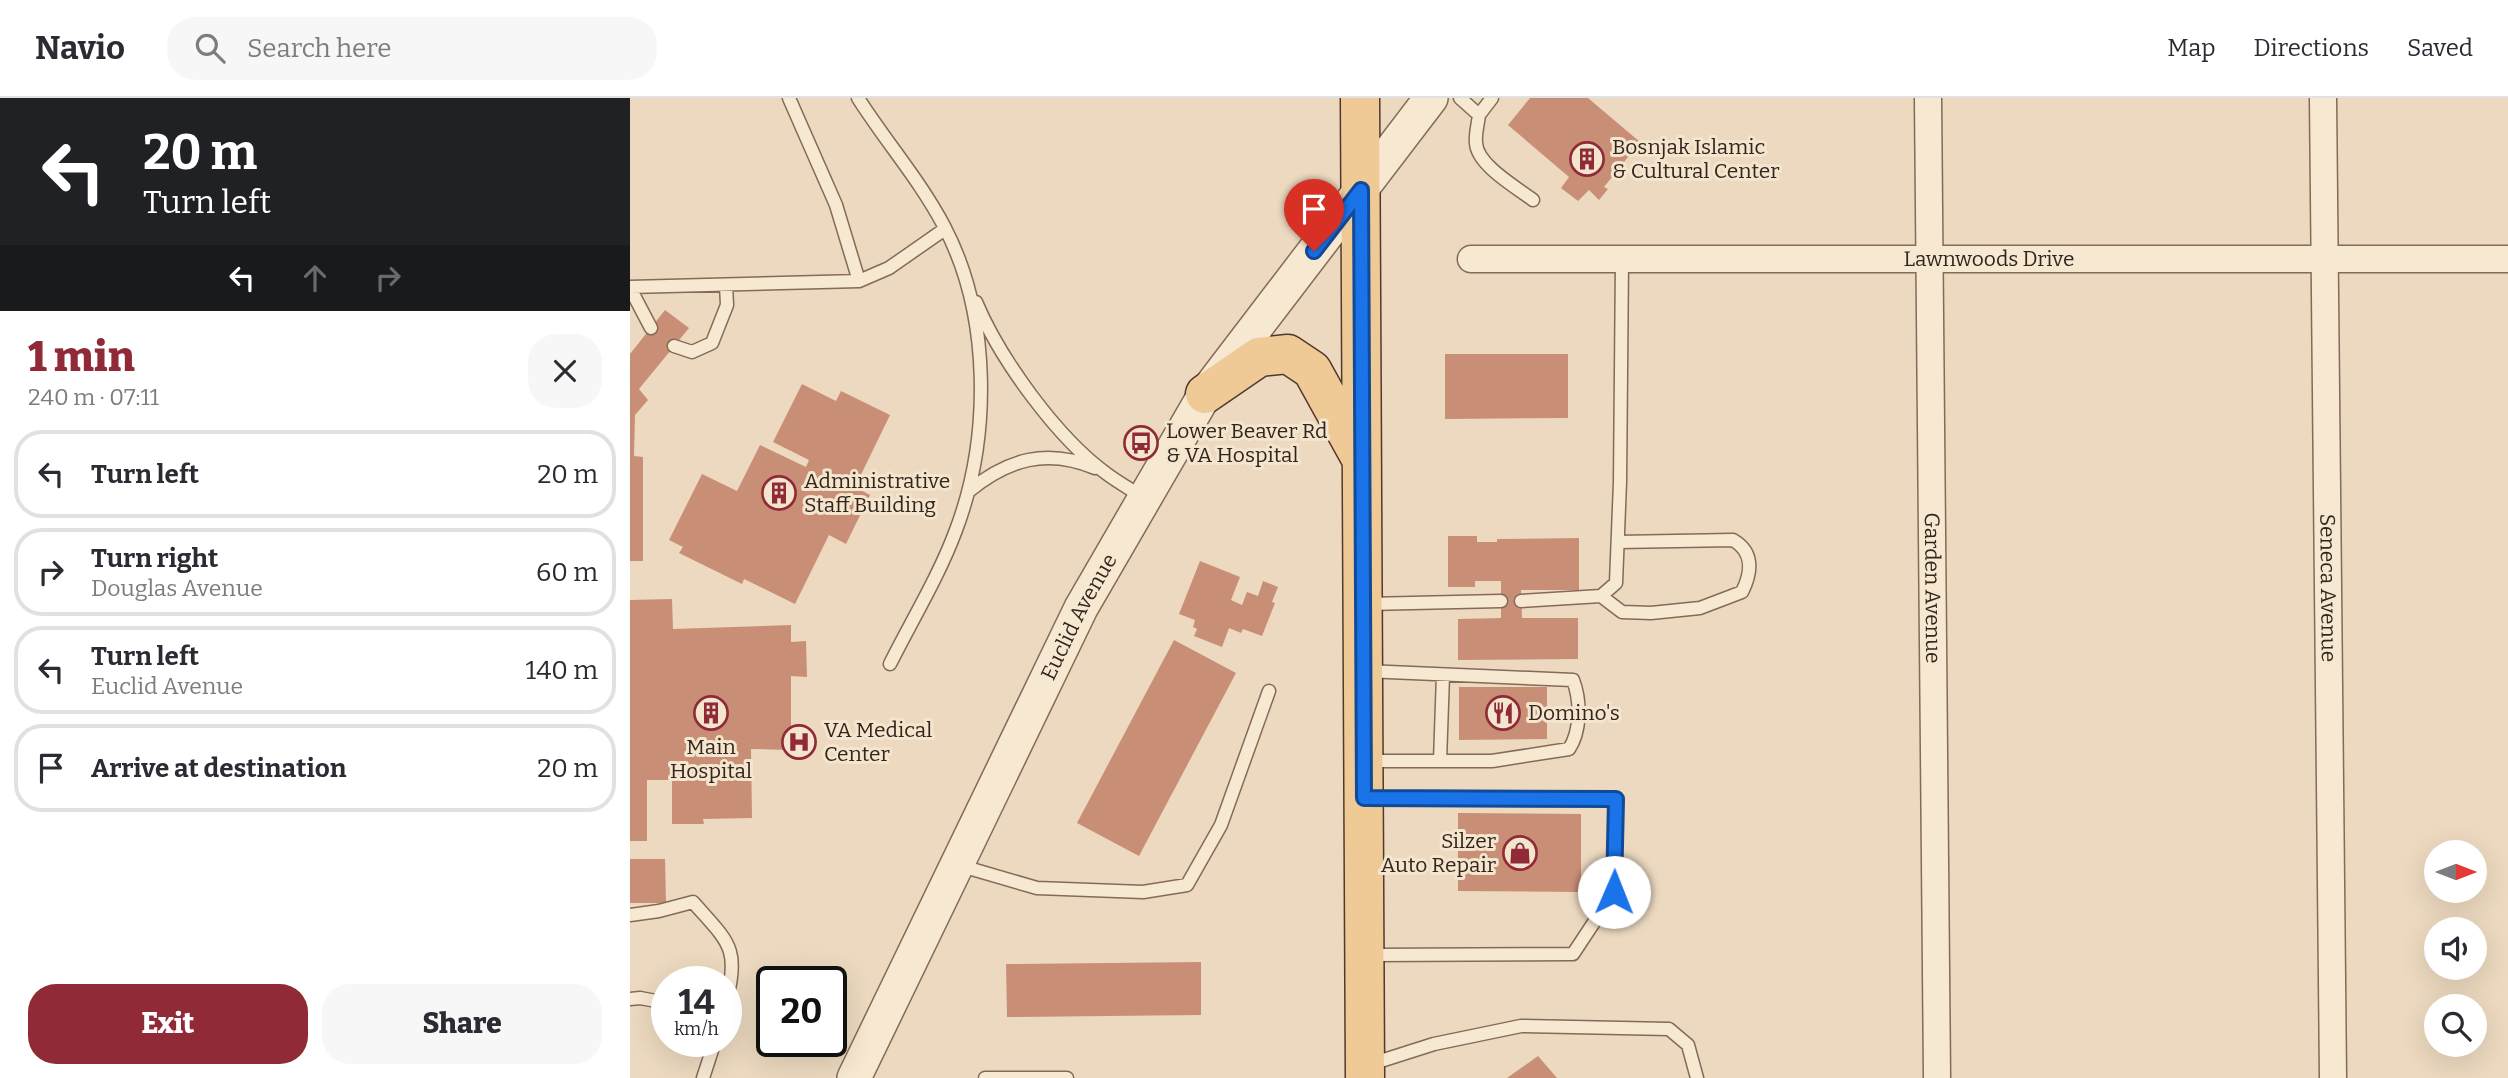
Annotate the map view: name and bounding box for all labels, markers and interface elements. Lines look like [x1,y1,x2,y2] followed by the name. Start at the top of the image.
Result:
[167,17,657,80] search box
[35,28,125,68] text: Navio
[191,29,229,67] icon: search
[247,33,391,64] text: Search here
[2167,34,2216,62] text: Map
[2254,34,2369,62] text: Directions
[2407,34,2473,62] text: Saved
[143,123,257,182] text: 20 m
[28,126,119,217] icon: left
[1612,134,1780,184] place label: Bosnjak Islamic & Cultural Center
[1568,140,1606,178] building icon: Bosnjak Islamic & Cultural Center
[1284,179,1344,251] pin
[143,183,271,221] text: Turn left
[1295,190,1333,228] icon: arrive
[1904,246,2074,272] street label: Lawnwoods Drive
[223,259,261,297] icon: left
[296,259,334,297] icon: ahead
[369,259,407,297] icon: right
[28,332,135,382] text: 1 min
[528,334,602,408] button: close
[28,383,159,411] text: 240 m · 07:11
[1166,418,1328,468] place label: Lower Beaver Rd & VA Hospital
[1122,424,1160,462] bus stop icon: Lower Beaver Rd & VA Hospital
[32,455,70,493] icon: left
[91,459,199,490] text: Turn left
[537,459,598,490] text: 20 m
[804,468,950,518] place label: Administrative Staff Building
[760,474,798,512] building icon: Administrative Staff Building
[1919,512,1946,664] street label: Garden Avenue
[2314,514,2342,662] street label: Seneca Avenue
[91,543,218,574] text: Turn right
[1035,549,1123,684] street label: Euclid Avenue
[32,553,70,591] icon: right
[536,557,598,588] text: 60 m
[91,574,263,602] text: Douglas Avenue
[91,641,199,672] text: Turn left
[32,651,70,689] icon: left
[526,655,598,686] text: 140 m
[91,672,243,700] text: Euclid Avenue
[692,694,730,732] building icon: Main Hospital
[1484,694,1522,732] restaurant icon: Domino's
[1528,700,1620,726] place label: Domino's
[824,717,932,767] place label: VA Medical Center
[780,723,818,761] hospital icon: VA Medical Center
[670,734,752,784] place label: Main Hospital
[32,749,70,787] icon: arrive
[91,753,346,784] text: Arrive at destination
[537,753,598,784] text: 20 m
[1381,828,1496,878] place label: Silzer Auto Repair
[1501,834,1539,872] shop icon: Silzer Auto Repair
[2424,840,2487,903] north arrow
[2424,840,2487,1057] map controls
[1577,855,1651,929] position arrow
[2424,917,2487,980] button: sound
[756,966,847,1057] speed limit sign: 20
[678,981,715,1023] text: 14
[28,984,308,1064] button: Exit
[322,984,602,1064] button: Share
[2424,994,2487,1057] button: search
[674,1018,719,1040] text: km/h

